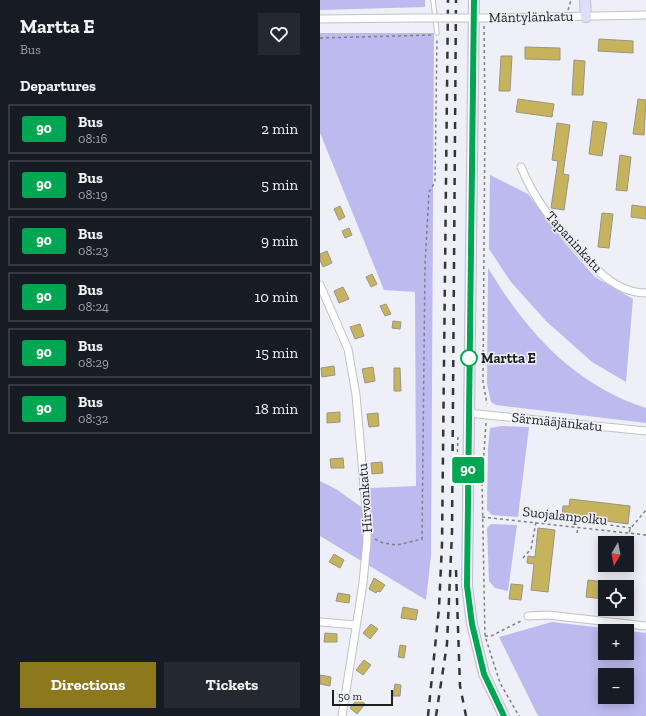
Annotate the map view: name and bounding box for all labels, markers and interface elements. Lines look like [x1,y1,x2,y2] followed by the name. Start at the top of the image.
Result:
[488,8,574,26] street label: Mäntylänkatu
[258,13,300,55] button: heart
[20,15,95,38] text: Martta E
[20,42,41,57] text: Bus
[20,77,96,95] text: Departures
[78,113,103,131] text: Bus
[36,120,52,137] text: 90
[261,120,298,138] text: 2 min
[78,131,107,146] text: 08:16
[78,169,103,187] text: Bus
[36,176,52,193] text: 90
[261,176,298,194] text: 5 min
[78,187,107,202] text: 08:19
[542,208,606,276] street label: Tapaninkatu
[78,225,103,243] text: Bus
[36,232,52,249] text: 90
[261,232,298,250] text: 9 min
[78,243,108,258] text: 08:23
[78,281,103,299] text: Bus
[36,288,52,305] text: 90
[254,288,298,306] text: 10 min
[78,299,109,314] text: 08:24
[78,337,103,355] text: Bus
[36,344,52,361] text: 90
[255,344,298,362] text: 15 min
[460,349,478,367] marker: Martta E
[481,350,536,367] place label: Martta E
[78,355,109,370] text: 08:29
[78,393,103,411] text: Bus
[36,400,52,417] text: 90
[255,400,298,418] text: 18 min
[511,409,603,435] street label: Särmääjänkatu
[78,411,108,426] text: 08:32
[450,457,486,483] line badge: 90
[460,461,476,478] text: 90
[354,463,376,533] street label: Hirvonkatu
[522,503,608,529] street label: Suojalanpolku
[598,536,634,572] north arrow
[598,536,634,704] map controls
[598,580,634,616] button: locate
[598,624,634,660] button: +
[20,662,156,708] button: Directions
[164,662,300,708] button: Tickets
[598,668,634,704] button: −
[332,688,393,707] scale bar
[338,690,362,703] text: 50 m

